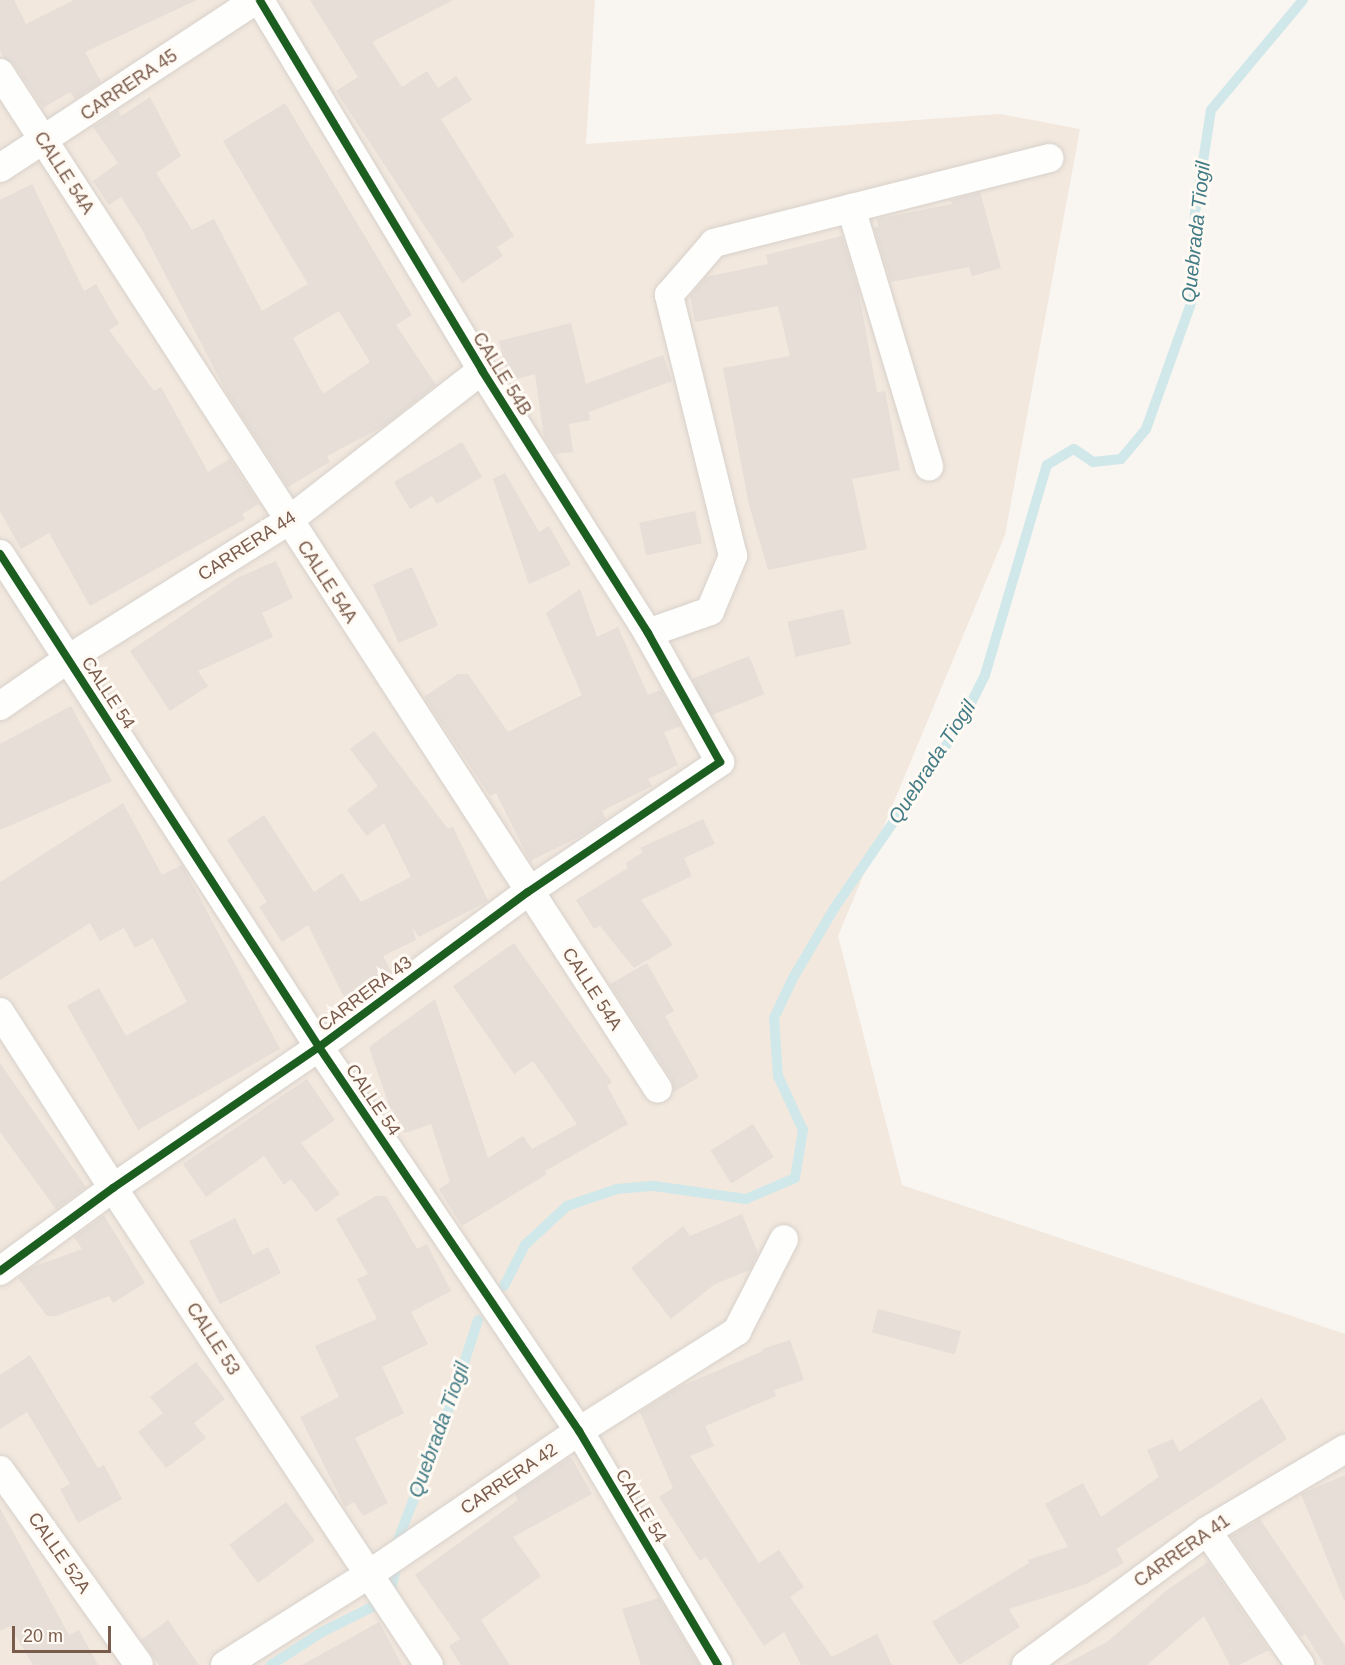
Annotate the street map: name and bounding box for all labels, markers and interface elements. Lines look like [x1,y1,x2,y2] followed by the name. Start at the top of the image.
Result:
[76,44,182,126] street label: CARRERA 45
[29,128,99,218] street label: CALLE 54A
[1177,160,1215,304] water label: Quebrada Tiogil
[468,328,536,420] street label: CALLE 54B
[194,506,300,586] street label: CARRERA 44
[292,537,362,627] street label: CALLE 54A
[77,653,139,733] street label: CALLE 54
[883,696,981,828] water label: Quebrada Tiogil
[557,944,627,1034] street label: CALLE 54A
[313,951,417,1037] street label: CARRERA 43
[341,1060,405,1140] street label: CALLE 54
[182,1299,244,1379] street label: CALLE 53
[403,1359,475,1501] water label: Quebrada Tiogil
[456,1438,562,1520] street label: CARRERA 42
[611,1465,671,1547] street label: CALLE 54
[23,1508,95,1598] street label: CALLE 52A
[1130,1510,1234,1592] street label: CARRERA 41
[15,1614,114,1652] scale bar
[23,1626,63,1646] text: 20 m

